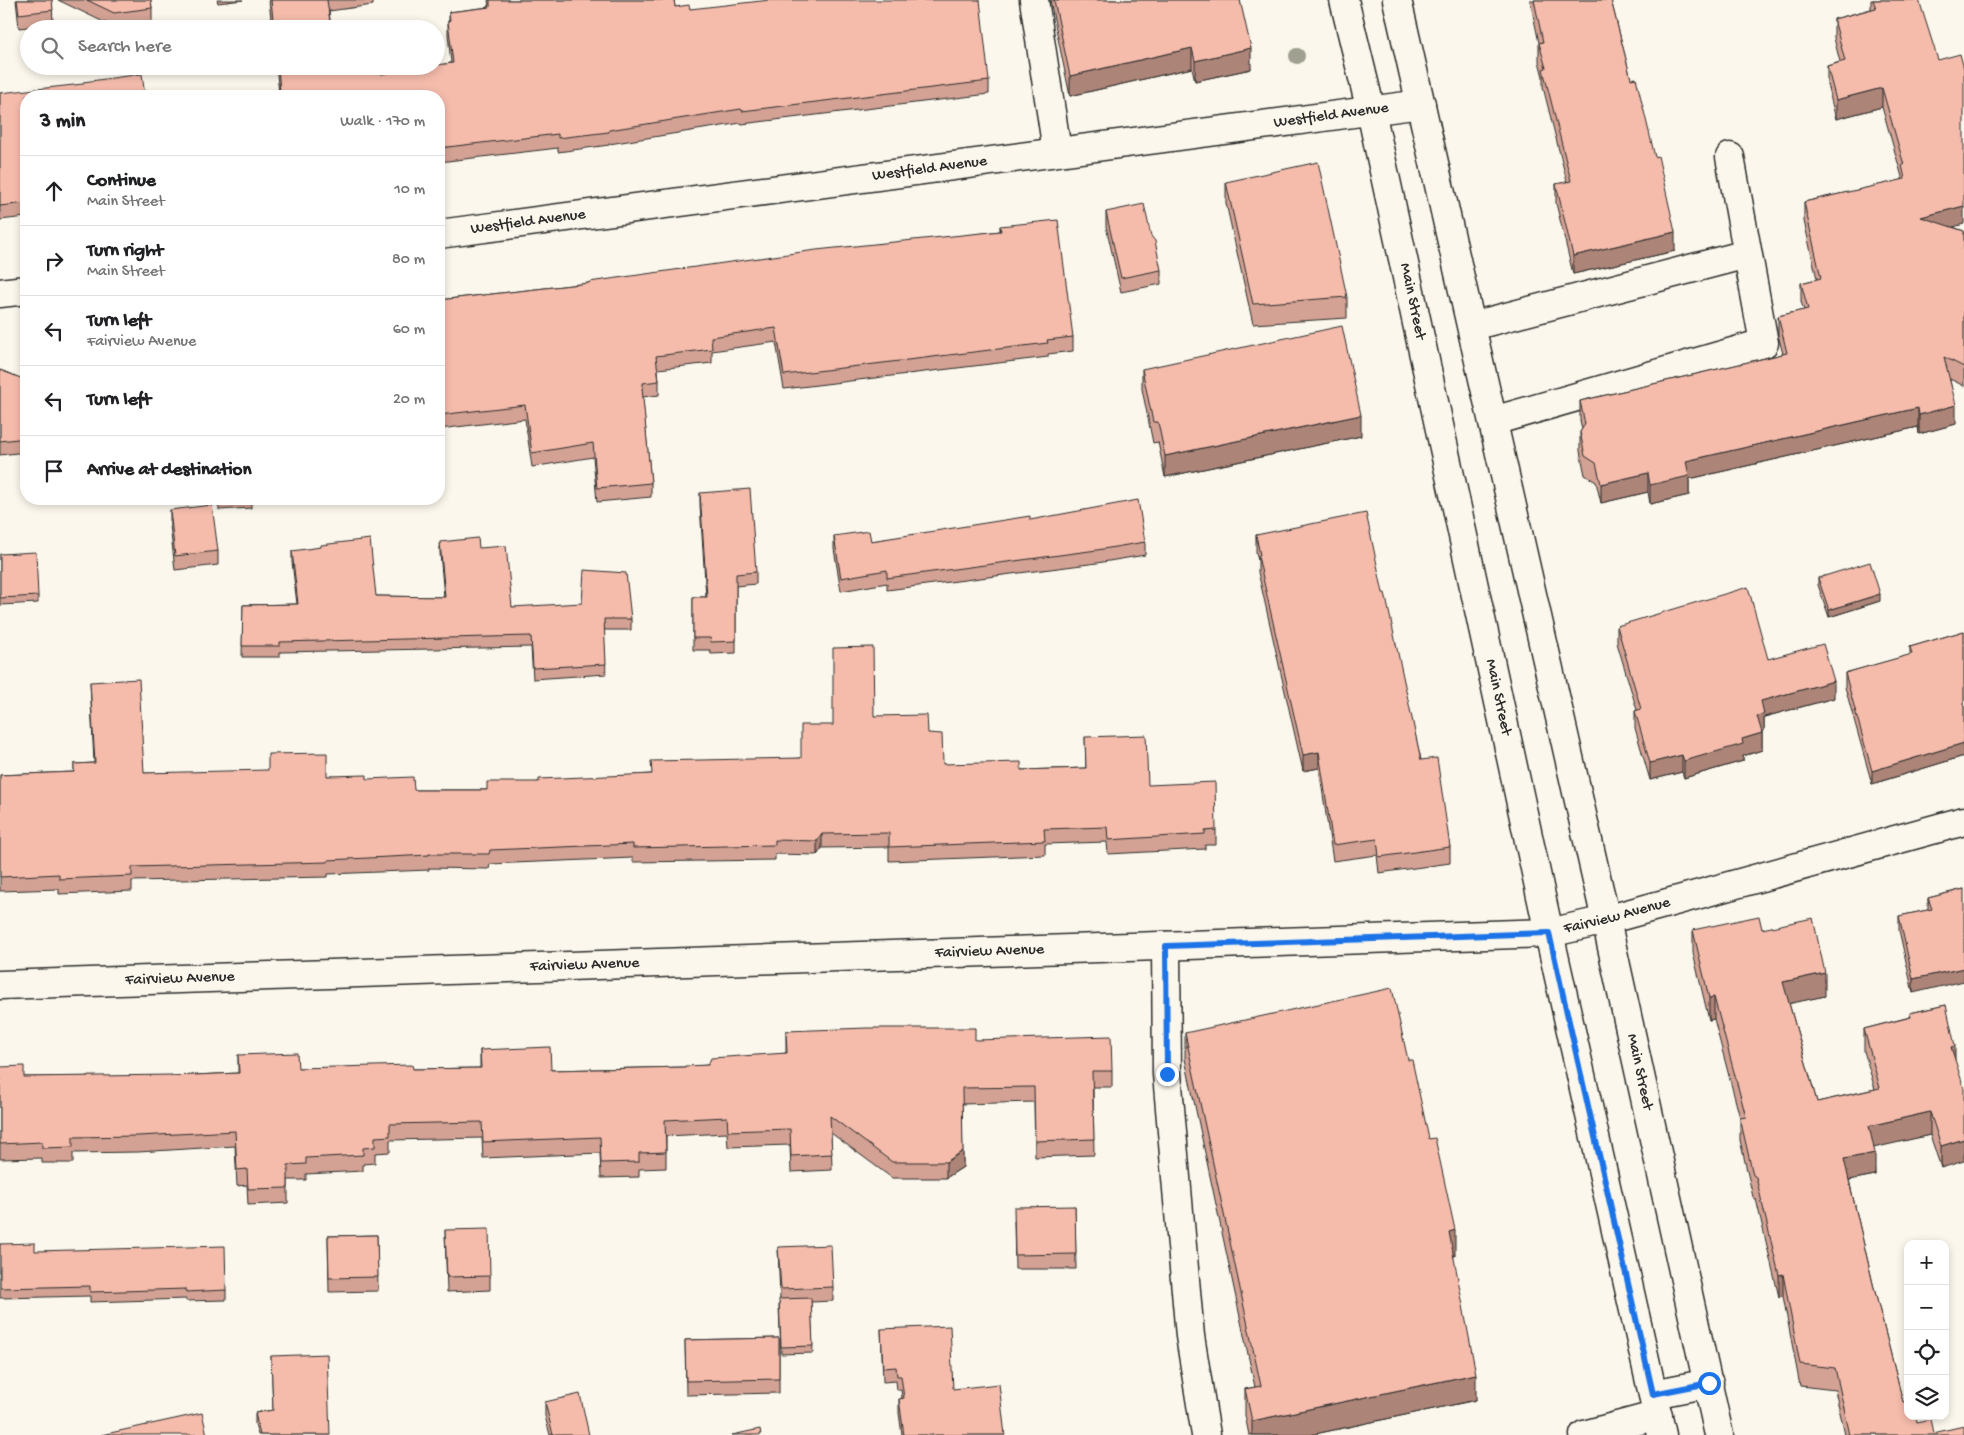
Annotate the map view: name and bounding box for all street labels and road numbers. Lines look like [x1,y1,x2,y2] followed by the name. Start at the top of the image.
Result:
[1273,99,1391,133] street label: Westfield Avenue
[871,152,989,186] street label: Westfield Avenue
[470,205,588,239] street label: Westfield Avenue
[1395,261,1430,343] street label: Main Street
[1480,657,1516,739] street label: Main Street
[1561,893,1673,939] street label: Fairview Avenue
[933,940,1045,963] street label: Fairview Avenue
[529,954,640,977] street label: Fairview Avenue
[124,968,236,990] street label: Fairview Avenue
[1622,1032,1657,1113] street label: Main Street

